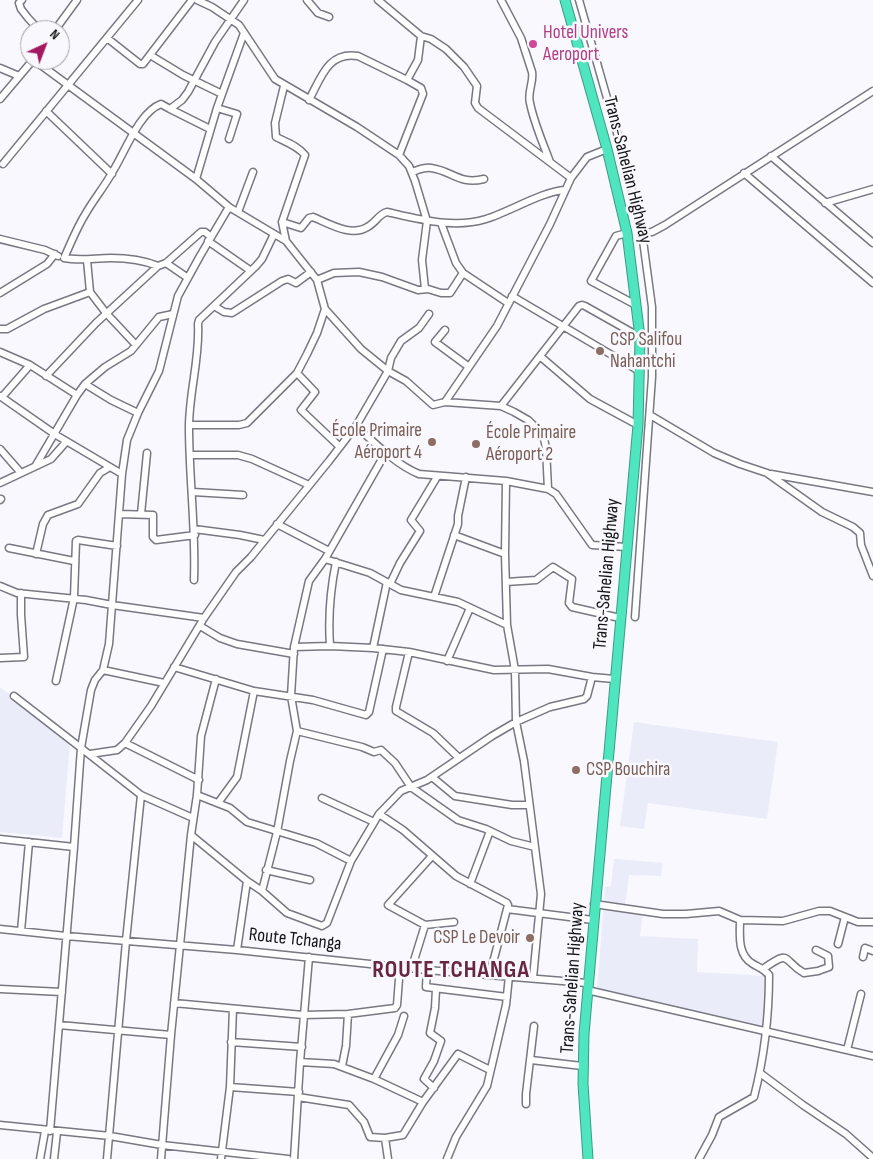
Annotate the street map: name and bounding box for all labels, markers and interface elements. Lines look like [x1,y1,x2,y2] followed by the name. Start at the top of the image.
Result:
[20,20,70,70] north arrow
[543,22,628,66] place label: Hotel Univers Aeroport
[46,26,63,43] text: N
[527,38,539,50] marker: Hotel Univers Aeroport
[598,94,656,246] street label: Trans-Sahelian Highway
[610,329,682,373] place label: CSP Salifou Nahantchi
[594,345,606,357] marker: CSP Salifou Nahantchi
[332,420,422,464] place label: École Primaire Aéroport 4
[486,422,576,466] place label: École Primaire Aéroport 2
[426,436,438,448] marker: École Primaire Aéroport 4
[470,438,482,450] marker: École Primaire Aéroport 2
[589,498,625,650] street label: Trans-Sahelian Highway
[586,759,670,781] place label: CSP Bouchira
[570,764,582,776] marker: CSP Bouchira
[556,902,590,1054] street label: Trans-Sahelian Highway
[248,924,342,956] street label: Route Tchanga
[433,927,520,949] place label: CSP Le Devoir
[524,932,536,944] marker: CSP Le Devoir
[371,957,531,985] district label: ROUTE TCHANGA

